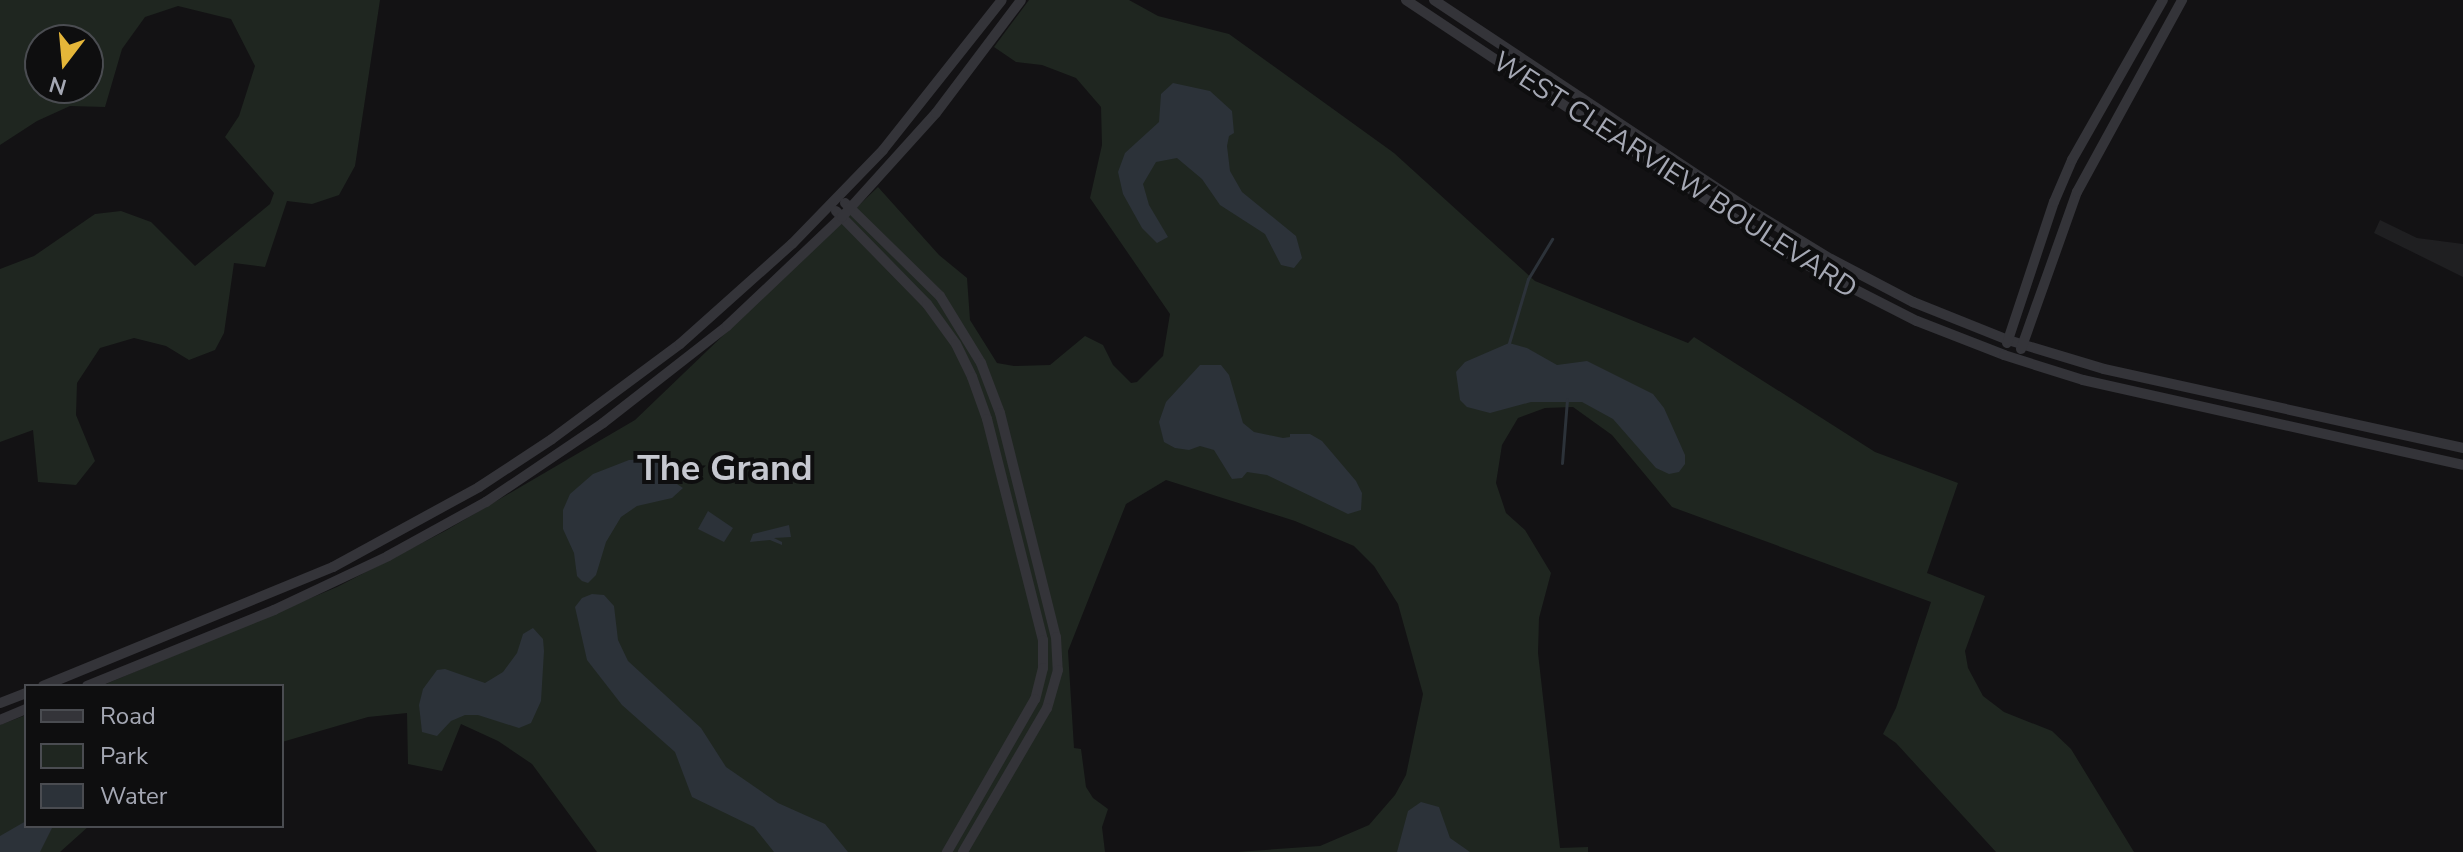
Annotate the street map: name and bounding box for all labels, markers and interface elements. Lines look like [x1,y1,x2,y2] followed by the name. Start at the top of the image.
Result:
[24,24,104,104] north arrow
[1487,45,1863,305] street label: WEST CLEARVIEW BOULEVARD
[46,68,70,102] text: N
[637,447,813,491] district label: The Grand
[24,684,284,828] legend
[100,700,156,732] text: Road
[100,740,148,772] text: Park
[100,780,167,812] text: Water

